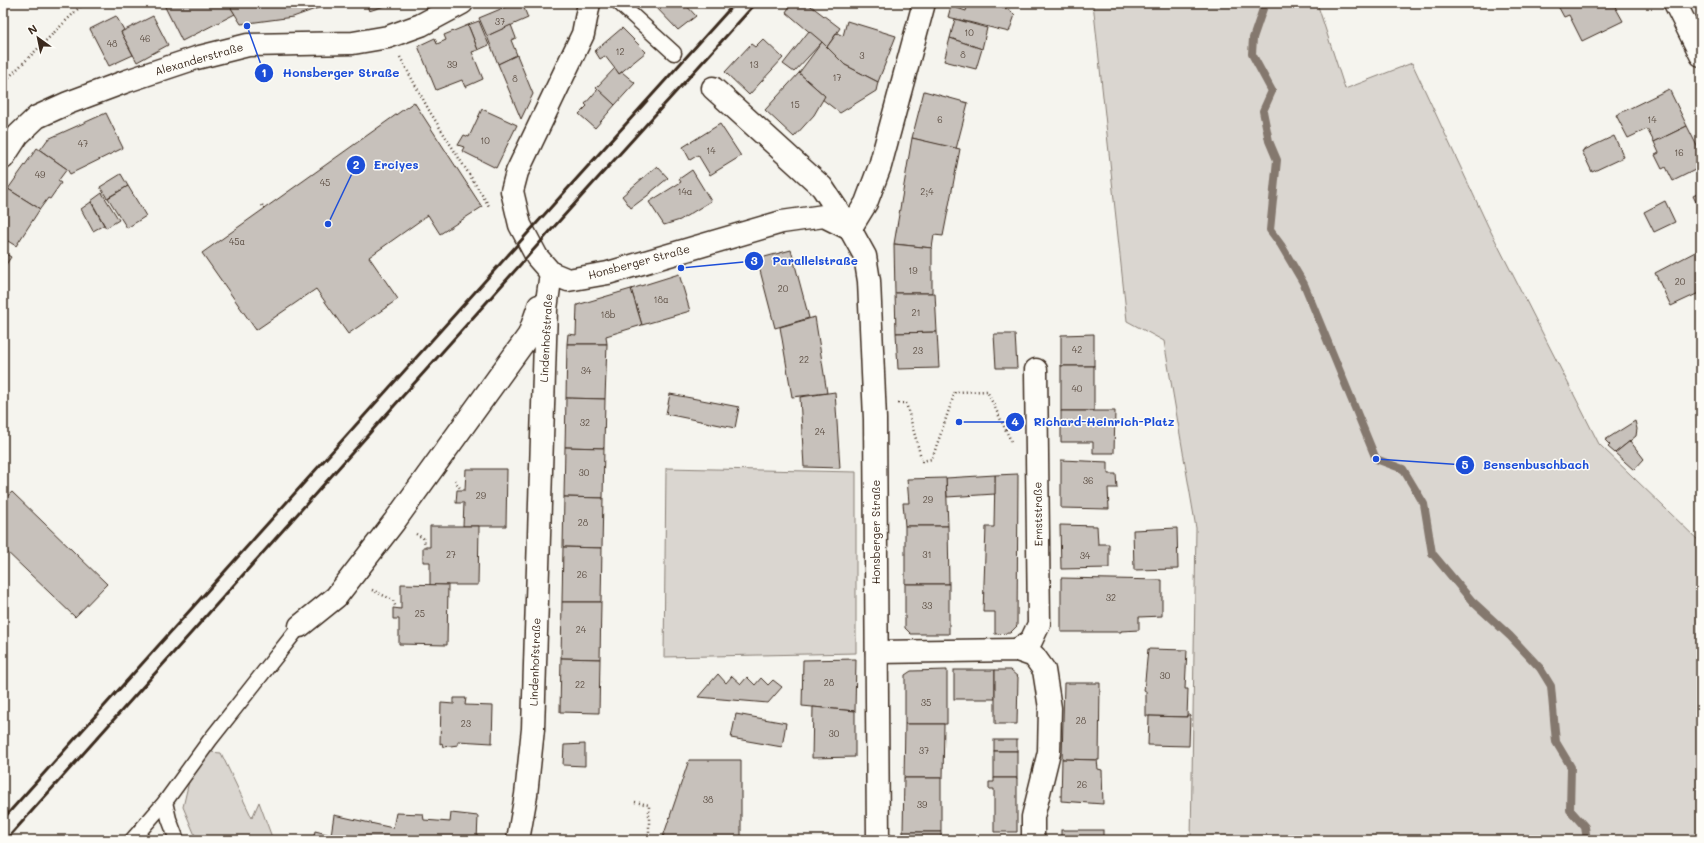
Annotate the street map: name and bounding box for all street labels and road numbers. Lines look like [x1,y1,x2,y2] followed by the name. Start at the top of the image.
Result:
[153,39,245,78] street label: Alexanderstraße
[586,241,691,282] street label: Honsberger Straße
[536,293,555,383] street label: Lindenhofstraße
[868,480,883,584] street label: Honsberger Straße
[1029,481,1046,546] street label: Ernststraße
[525,617,544,706] street label: Lindenhofstraße

